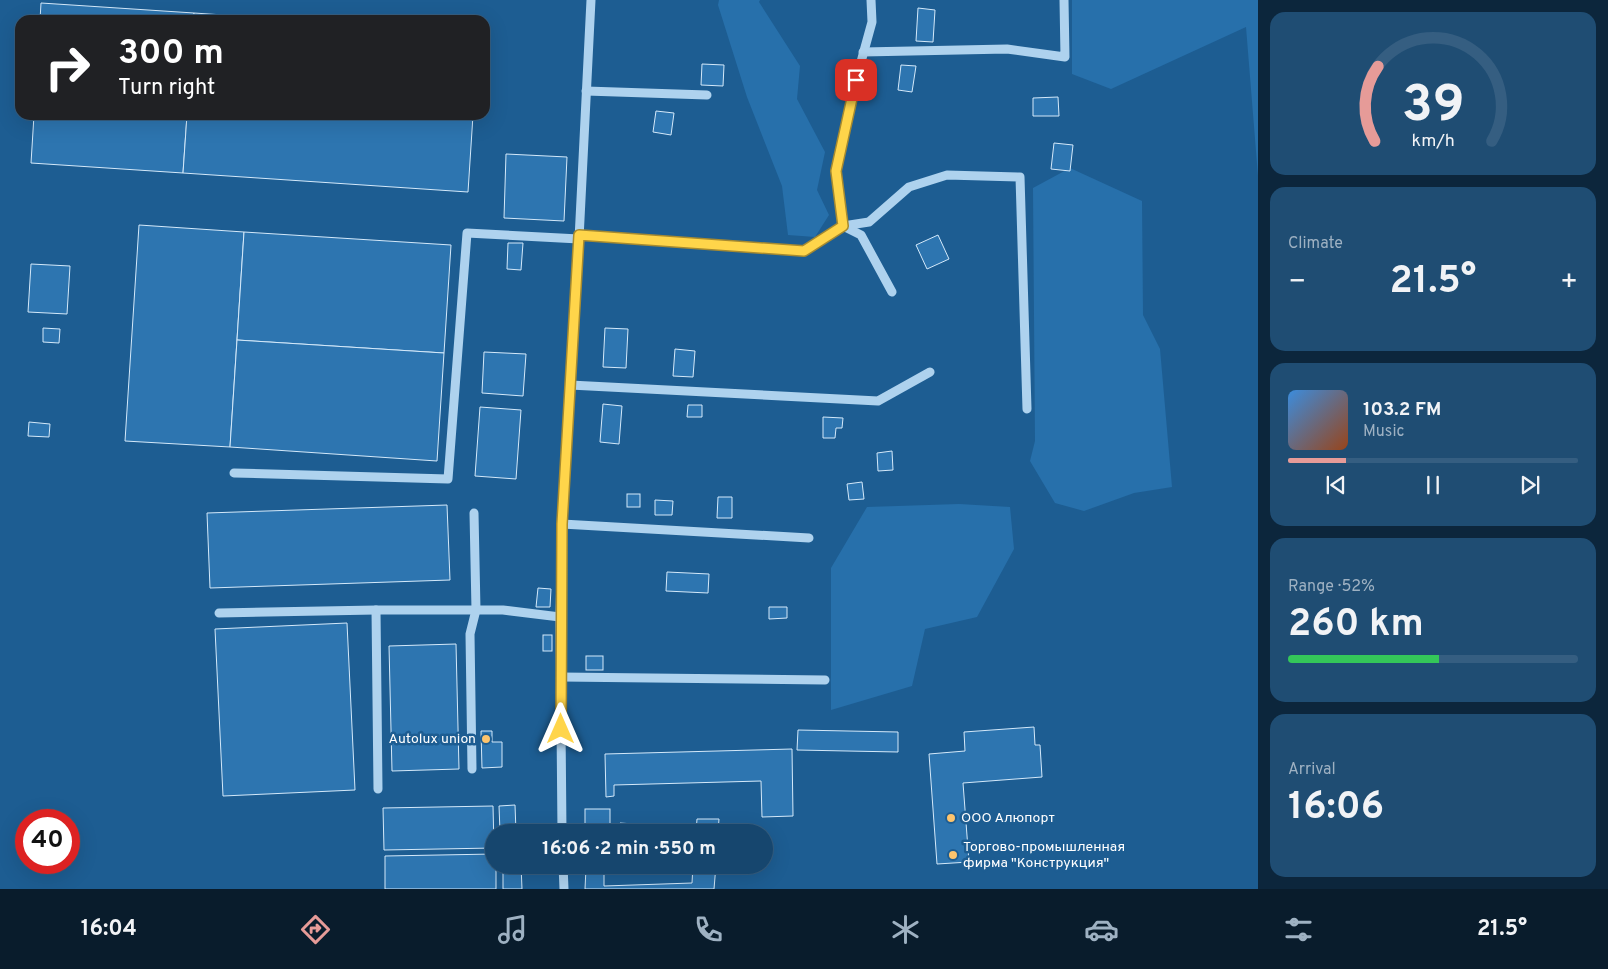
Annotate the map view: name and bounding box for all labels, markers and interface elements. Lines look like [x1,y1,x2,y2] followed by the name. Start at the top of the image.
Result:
[118,32,224,76] text: 300 m
[35,35,100,100] icon: right
[835,59,877,101] pin
[842,66,870,94] icon: arrive
[1401,74,1465,140] text: 39
[118,75,215,102] text: Turn right
[1411,130,1455,153] text: km/h
[1288,234,1343,254] text: Climate
[1390,258,1476,307] text: 21.5°
[1288,265,1306,301] text: −
[1560,265,1578,301] text: +
[1363,398,1441,422] text: 103.2 FM
[1363,422,1404,442] text: Music
[1322,471,1350,499] icon: previous
[1419,471,1447,499] icon: pause
[1516,471,1544,499] icon: next
[1288,577,1375,597] text: Range · 52%
[1288,601,1424,650] text: 260 km
[534,702,586,754] position arrow
[389,731,476,748] place label: Autolux union
[480,733,492,745] marker: Autolux union
[1288,760,1336,780] text: Arrival
[1288,784,1384,833] text: 16:06
[15,809,80,874] speed limit sign: 40
[961,810,1055,827] place label: ООО Алюпорт
[945,812,957,824] marker: ООО Алюпорт
[542,837,716,861] text: 16:06 · 2 min · 550 m
[963,839,1125,872] place label: Торгово-промышленная фирма "Конструкция"
[947,849,959,861] marker: Торгово-промышленная фирма "Конструкция"
[298,912,333,947] icon: directions
[495,912,530,947] icon: music
[691,912,726,947] icon: phone
[888,912,923,947] icon: climate
[1084,912,1119,947] icon: car
[1281,912,1316,947] icon: filters
[81,916,137,943] text: 16:04
[1477,916,1527,943] text: 21.5°

